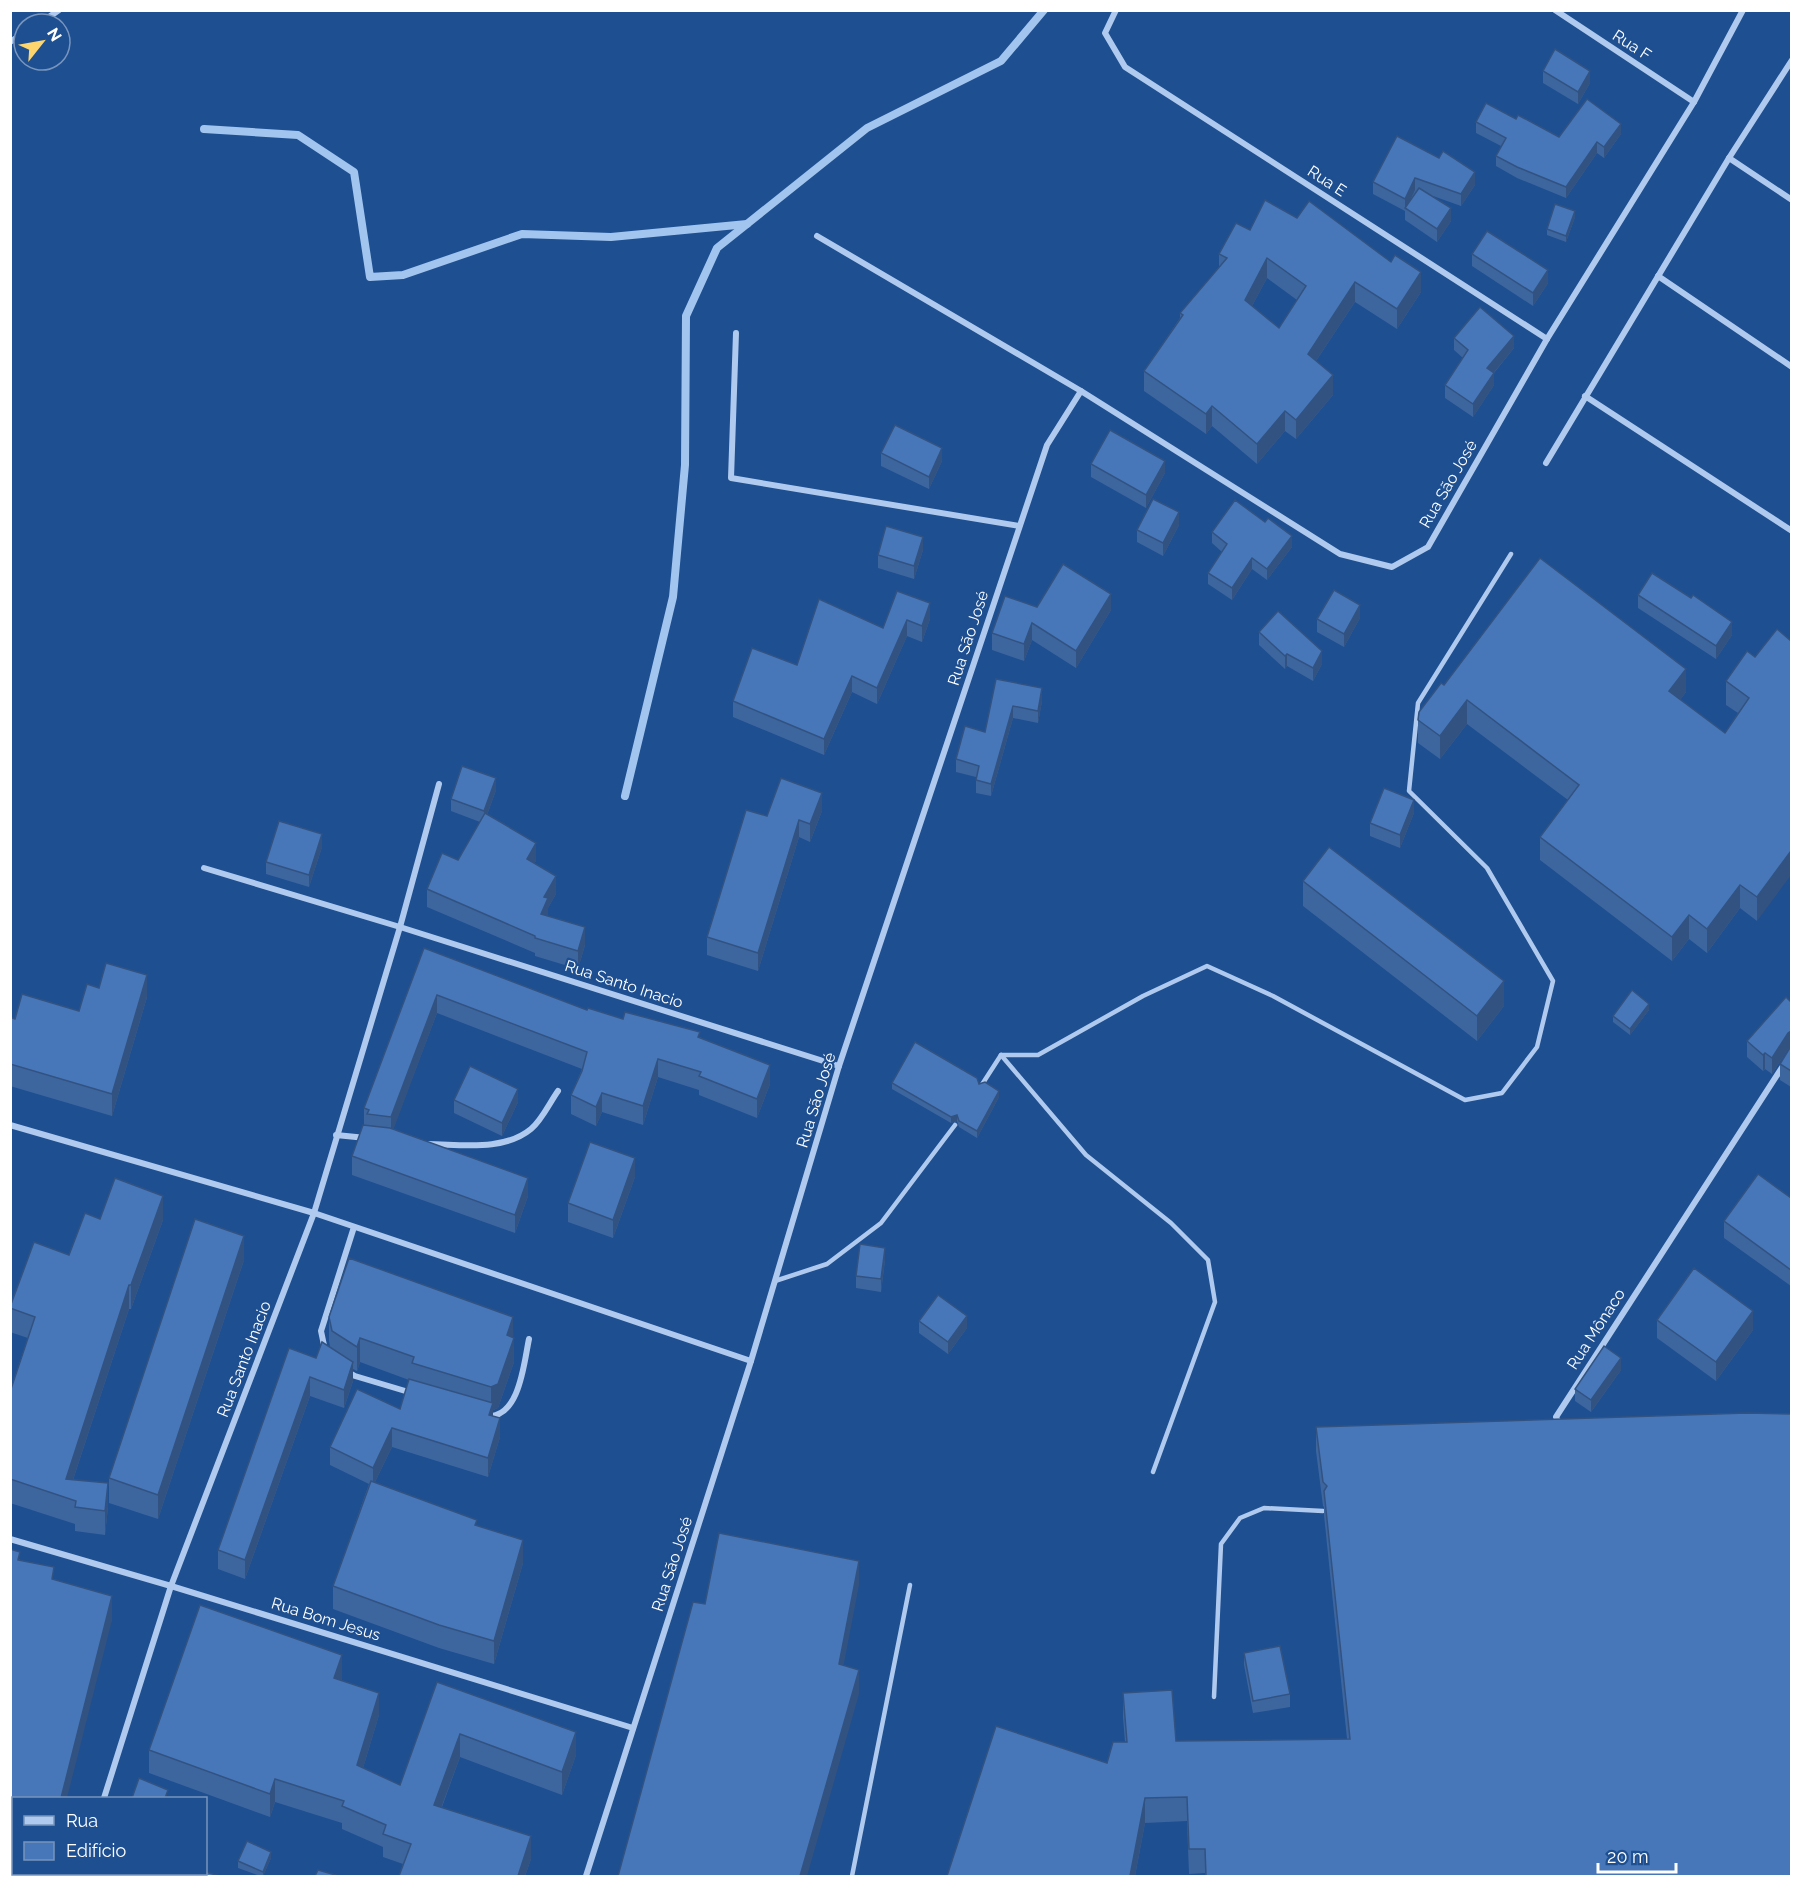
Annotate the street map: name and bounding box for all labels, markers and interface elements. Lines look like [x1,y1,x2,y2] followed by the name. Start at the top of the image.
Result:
[12,12,72,72] north arrow
[43,24,66,45] text: N
[1609,26,1655,64] street label: Rua F
[1304,161,1350,201] street label: Rua E
[1415,437,1481,531] street label: Rua São José
[944,588,992,688] street label: Rua São José
[563,956,685,1012] street label: Rua Santo Inacio
[793,1050,839,1150] street label: Rua São José
[1563,1285,1629,1373] street label: Rua Mônaco
[213,1298,275,1420] street label: Rua Santo Inacio
[648,1514,696,1614] street label: Rua São José
[269,1593,383,1645] street label: Rua Bom Jesus
[12,1797,207,1875] legend
[66,1810,98,1831] text: Rua
[1598,1836,1676,1874] scale bar
[66,1840,126,1861] text: Edifício
[1607,1846,1649,1867] text: 20 m

